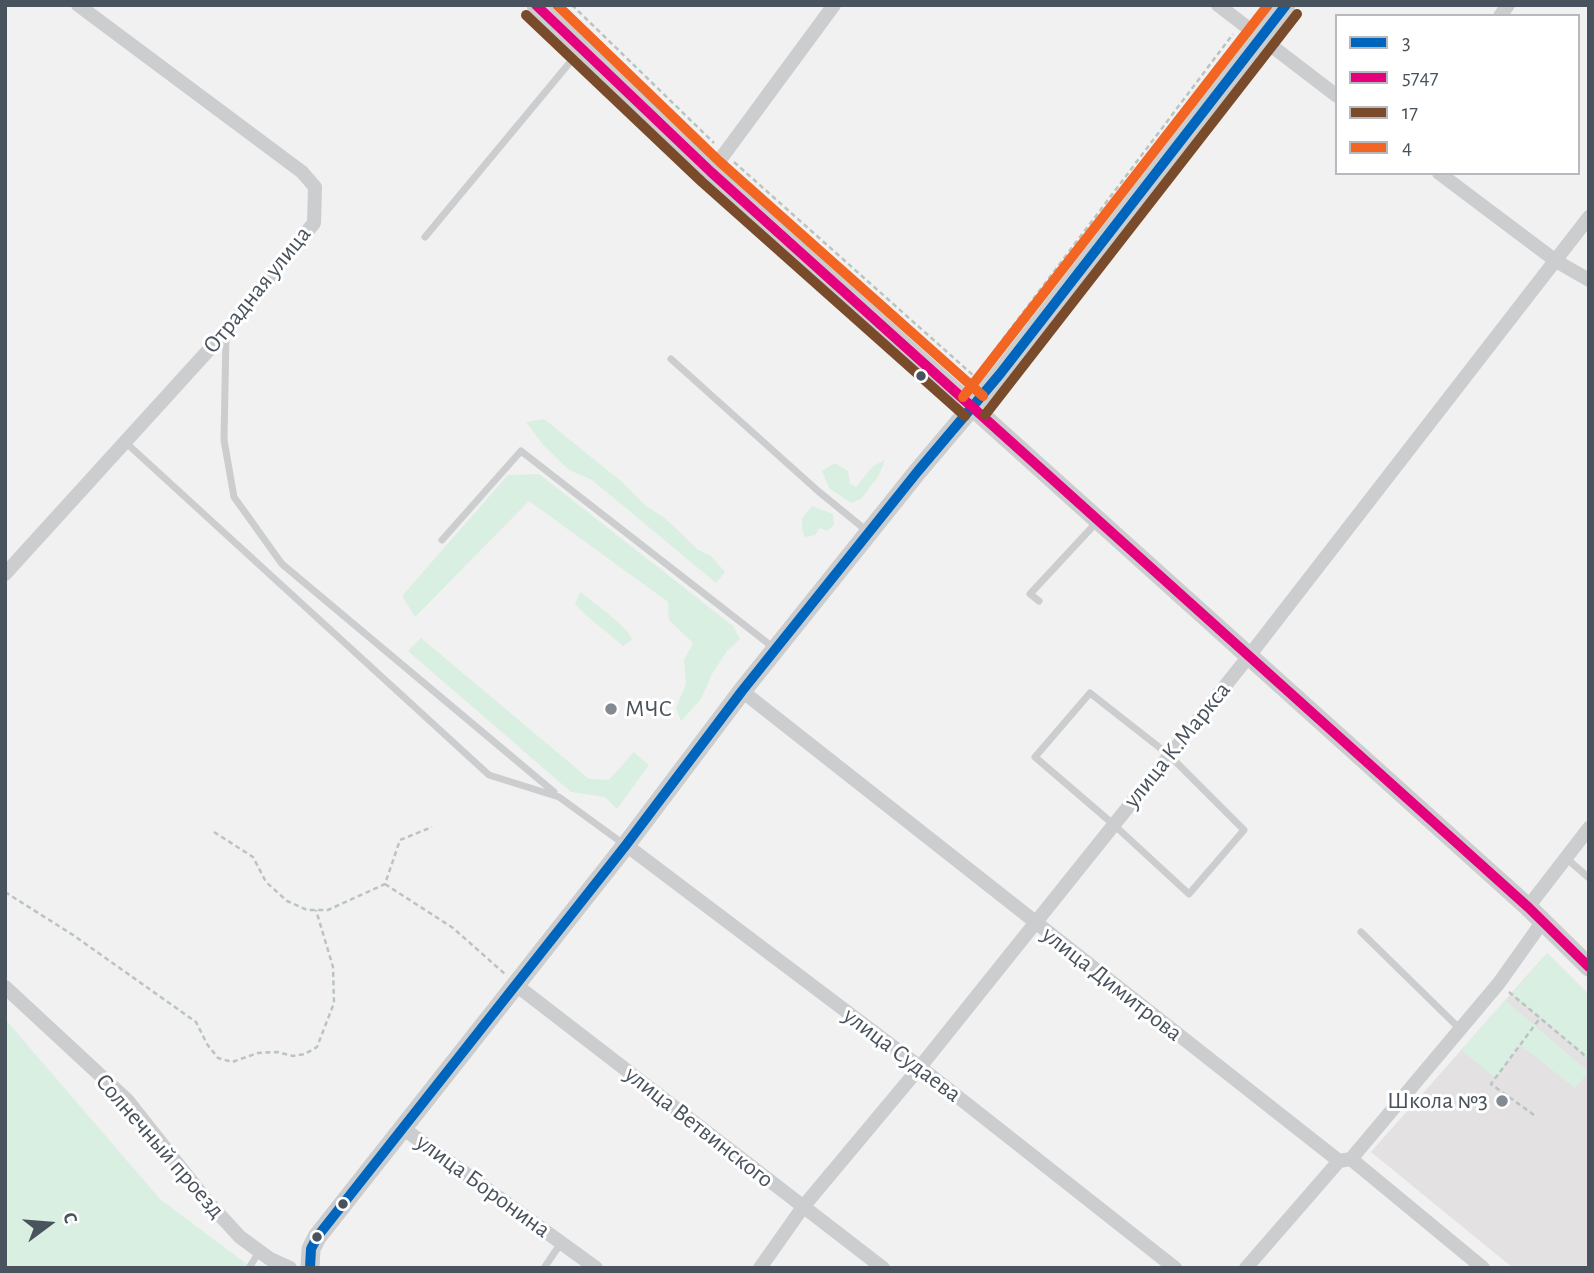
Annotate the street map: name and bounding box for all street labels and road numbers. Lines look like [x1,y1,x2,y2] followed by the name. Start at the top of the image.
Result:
[197,220,317,360] street label: Отрадная улица
[1117,676,1237,814] street label: улица К.Маркса
[1036,920,1188,1048] street label: улица Димитрова
[837,1001,967,1109] street label: улица Судаева
[619,1060,779,1194] street label: улица Ветвинского
[89,1068,231,1224] street label: Солнечный проезд
[410,1128,556,1244] street label: улица Боронина

